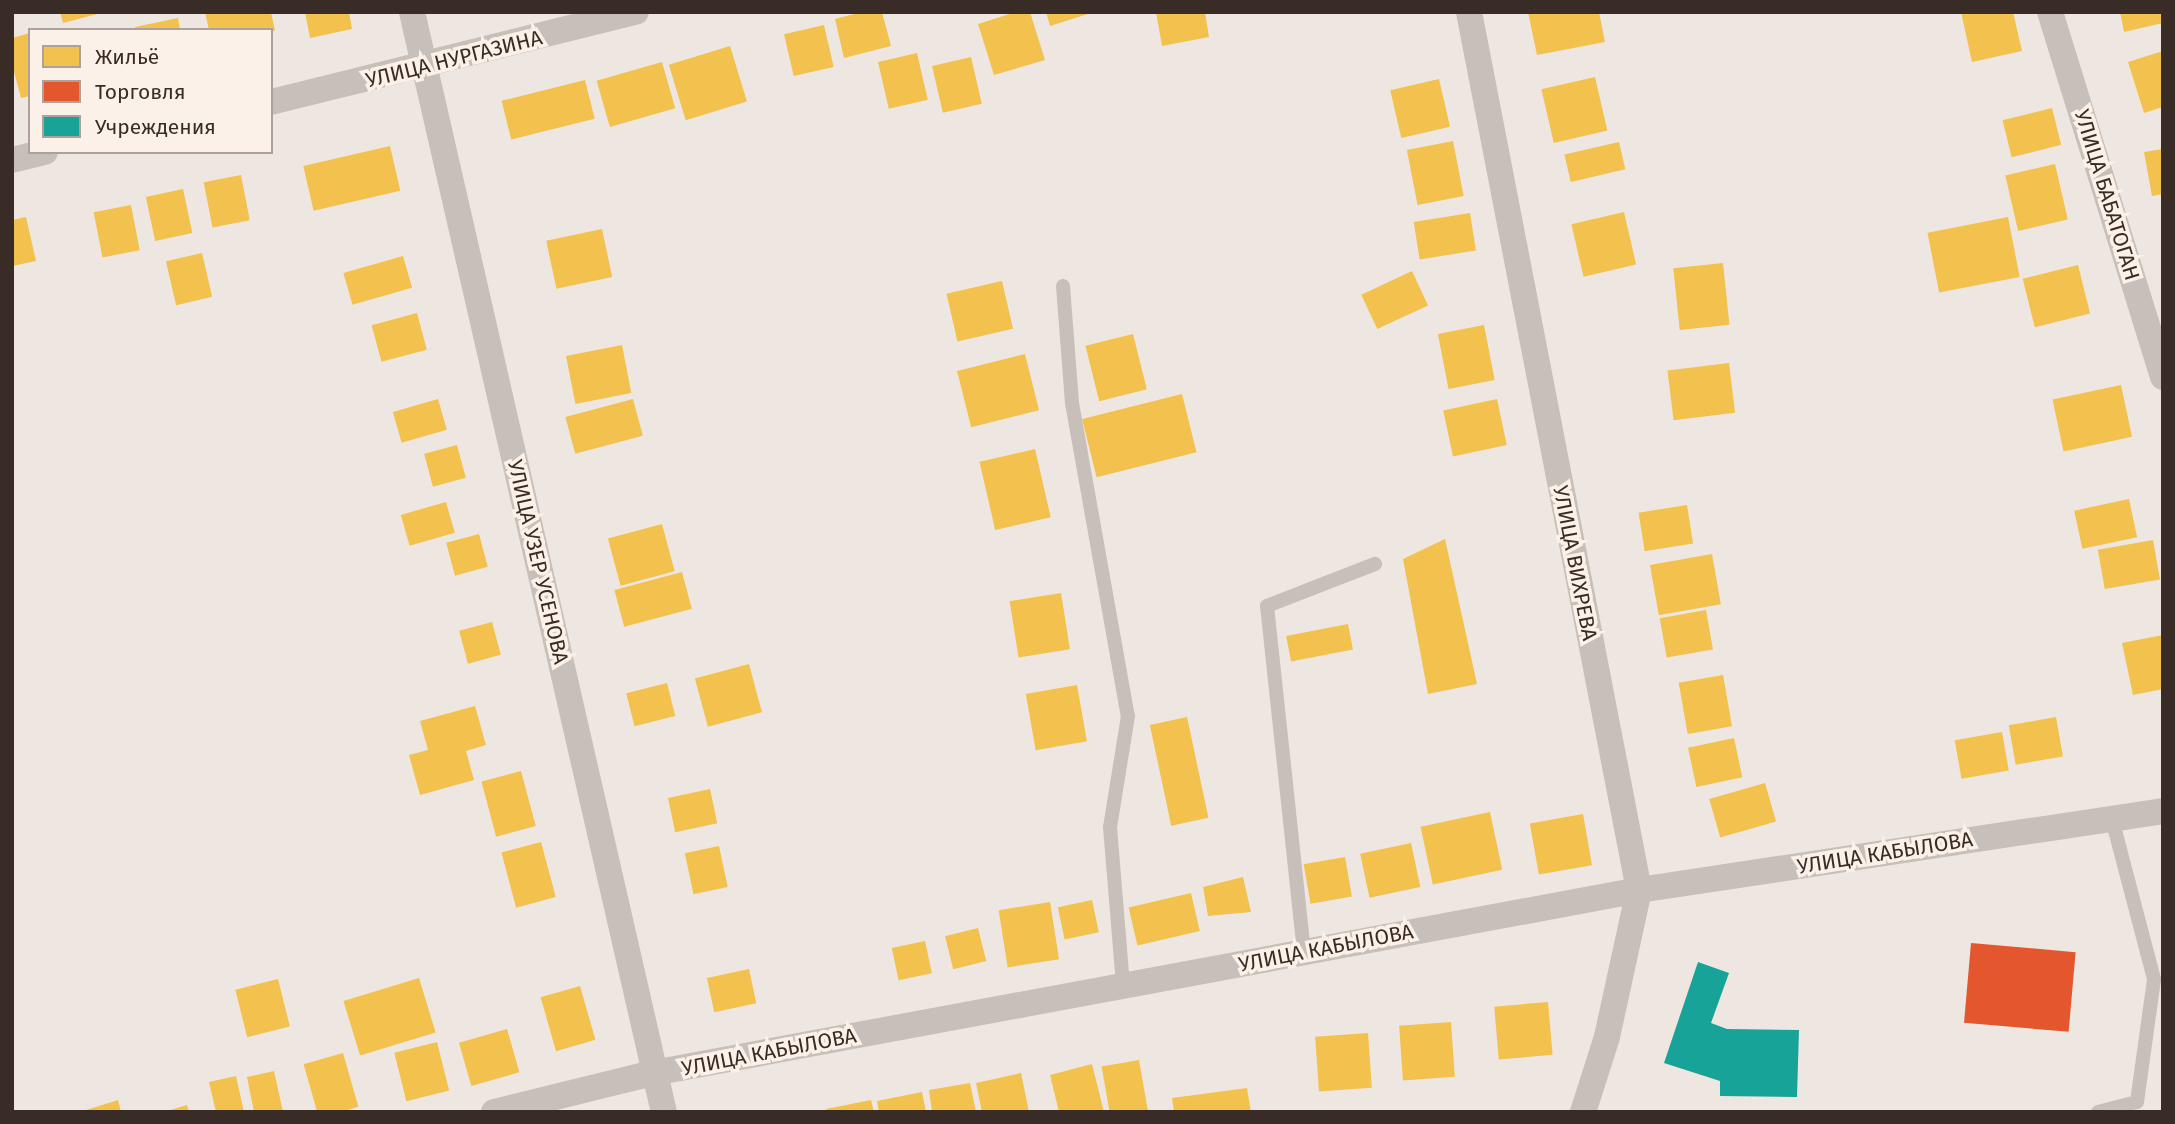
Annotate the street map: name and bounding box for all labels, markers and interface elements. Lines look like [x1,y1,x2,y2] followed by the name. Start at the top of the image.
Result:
[363,25,545,93] street label: УЛИЦА НУРГАЗИНА
[28,28,273,154] legend
[95,44,159,70] text: Жильё
[95,79,186,105] text: Торговля
[2069,107,2145,283] street label: УЛИЦА БАБАТОГАН
[95,114,216,140] text: Учреждения
[502,457,574,667] street label: УЛИЦА УЗЕР УСЕНОВА
[1548,483,1602,643] street label: УЛИЦА ВИХРЕВА
[1795,827,1975,879] street label: УЛИЦА КАБЫЛОВА
[1237,919,1415,977] street label: УЛИЦА КАБЫЛОВА
[680,1023,858,1081] street label: УЛИЦА КАБЫЛОВА

